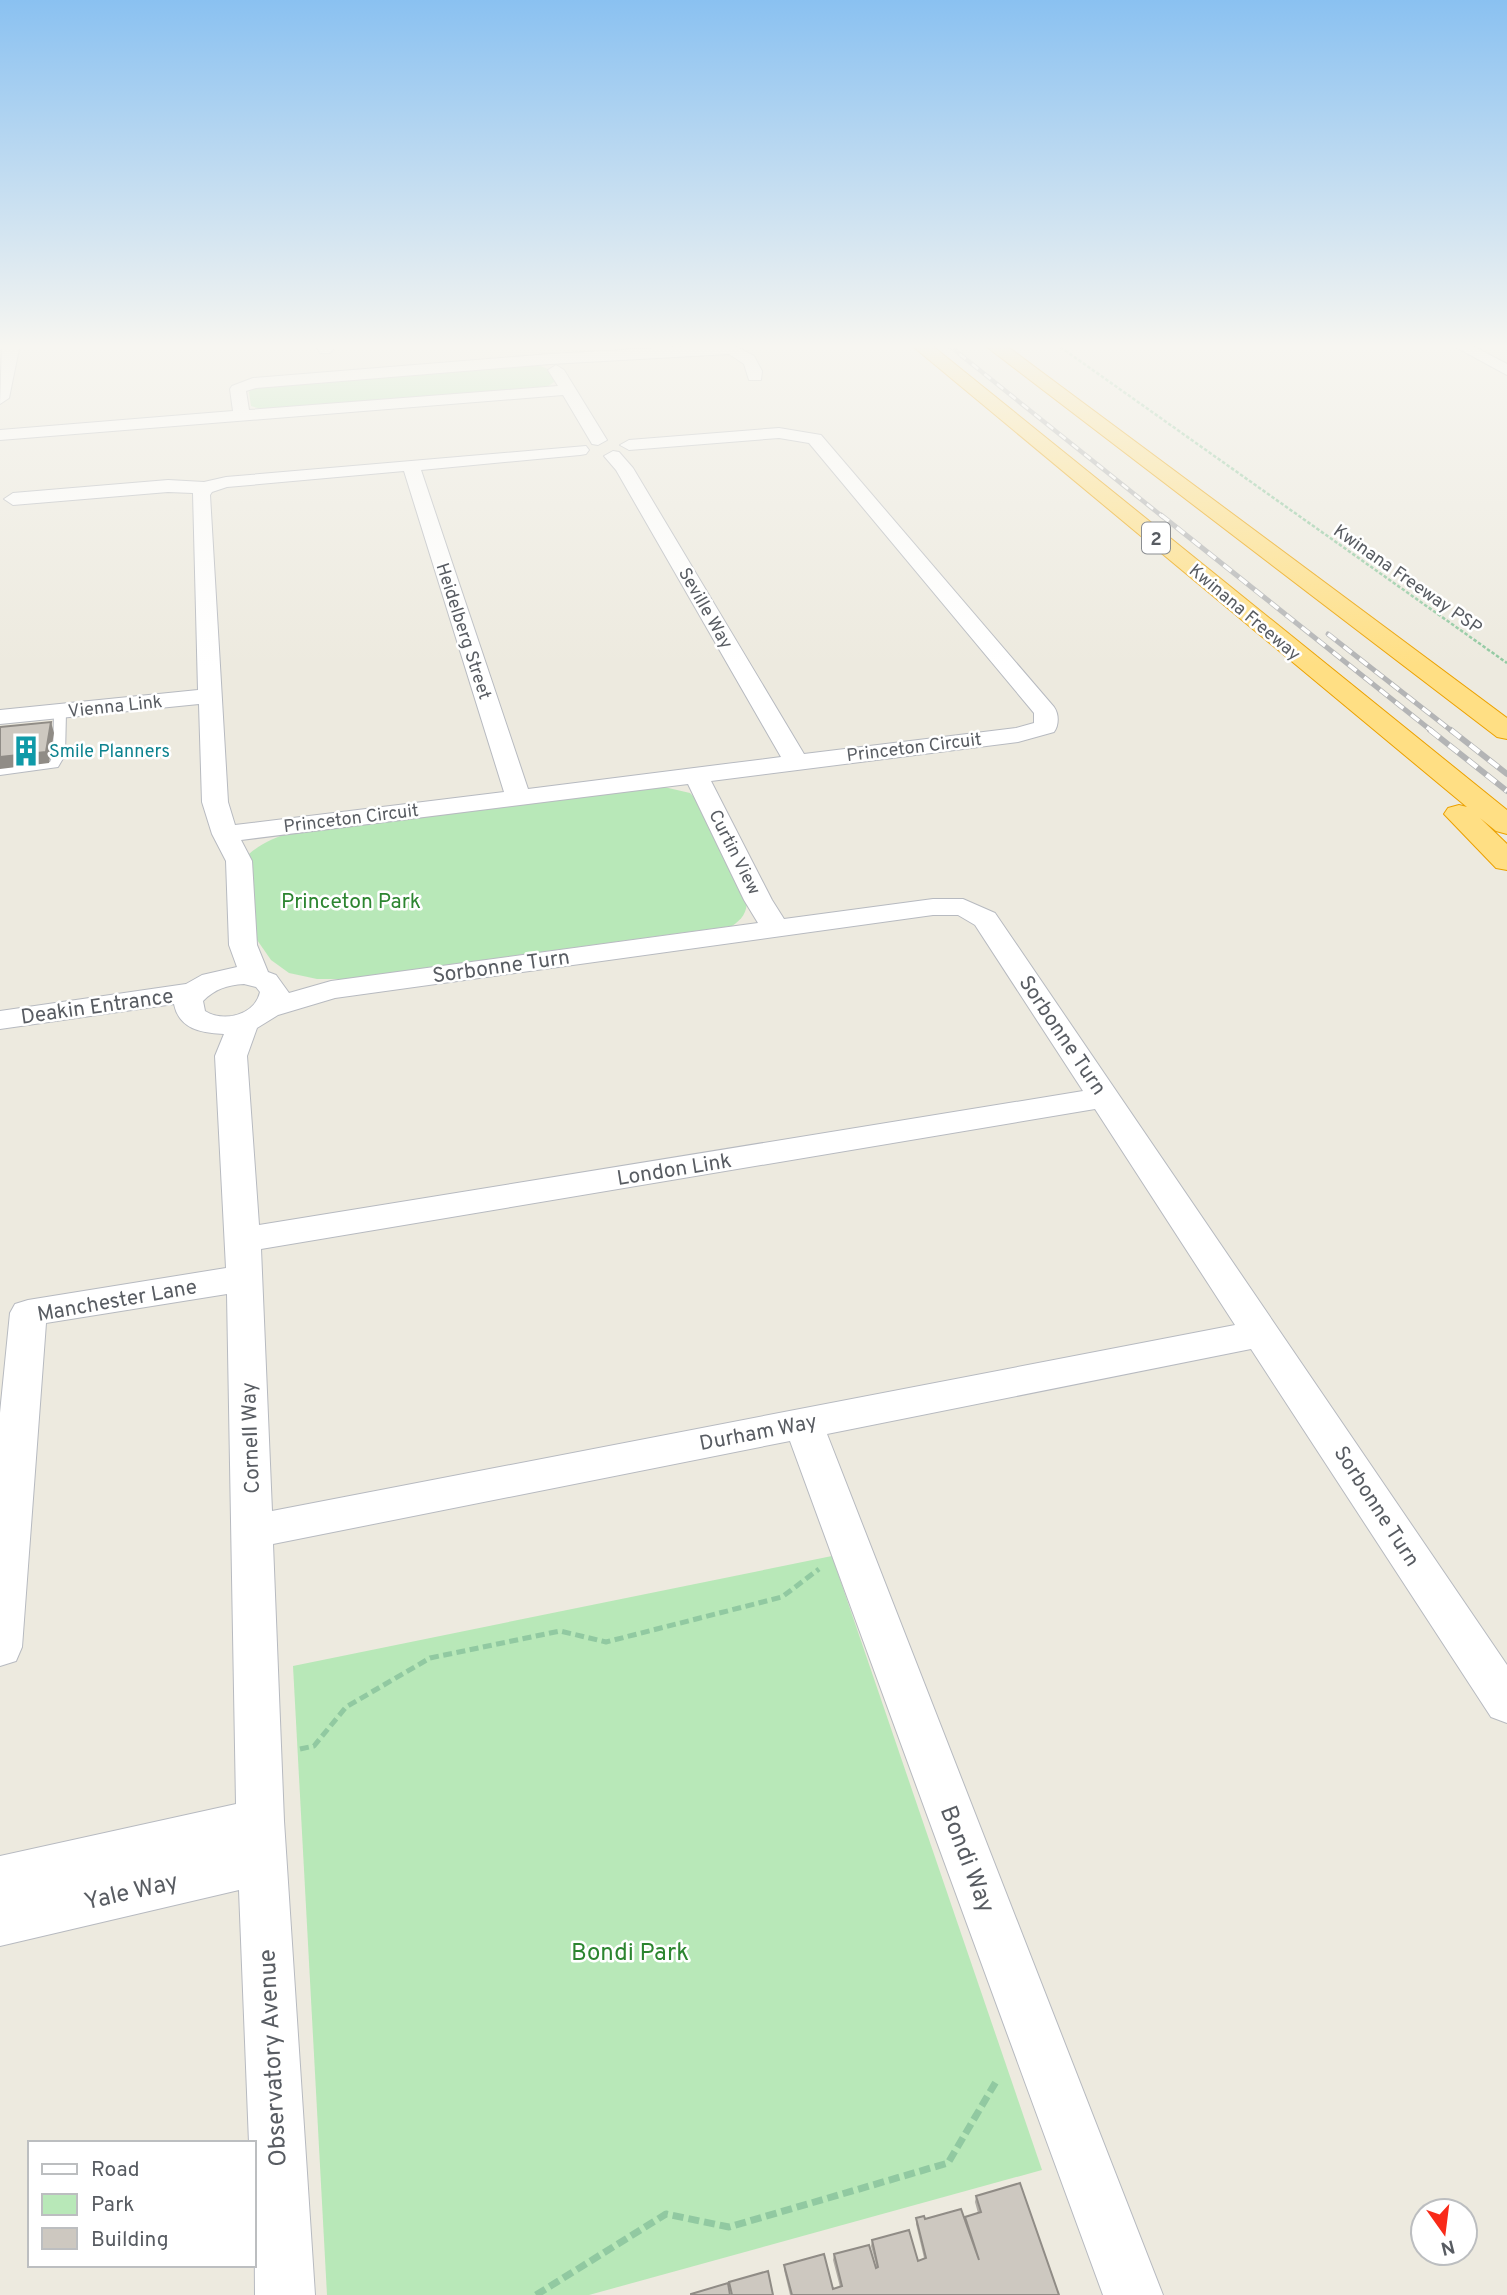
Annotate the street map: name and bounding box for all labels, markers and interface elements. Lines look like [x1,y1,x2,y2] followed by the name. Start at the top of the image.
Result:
[1328,520,1486,640] street label: Kwinana Freeway PSP
[1142,523,1170,554] road number: 2
[430,560,495,703] street label: Heidelberg Street
[1183,560,1305,667] street label: Kwinana Freeway
[672,564,737,654] street label: Seville Way
[67,691,163,724] street label: Vienna Link
[845,729,983,768] street label: Princeton Circuit
[9,734,43,768] building icon: Smile Planners
[49,741,170,764] place label: Smile Planners
[282,800,420,839] street label: Princeton Circuit
[702,806,765,899] street label: Curtin View
[281,889,421,916] park label: Princeton Park
[431,944,572,990] street label: Sorbonne Turn
[1012,971,1112,1101] street label: Sorbonne Turn
[19,983,175,1032] street label: Deakin Entrance
[615,1148,733,1193] street label: London Link
[35,1274,199,1329] street label: Manchester Lane
[236,1382,267,1494] street label: Cornell Way
[697,1409,819,1458] street label: Durham Way
[1327,1441,1425,1572] street label: Sorbonne Turn
[932,1802,1000,1918] street label: Bondi Way
[82,1868,181,1918] street label: Yale Way
[571,1939,689,1969] park label: Bondi Park
[253,1948,295,2167] street label: Observatory Avenue
[28,2141,256,2267] legend
[91,2157,140,2184] text: Road
[91,2192,134,2219] text: Park
[1409,2197,1479,2267] north arrow
[91,2227,169,2254] text: Building
[1438,2233,1457,2260] text: N

